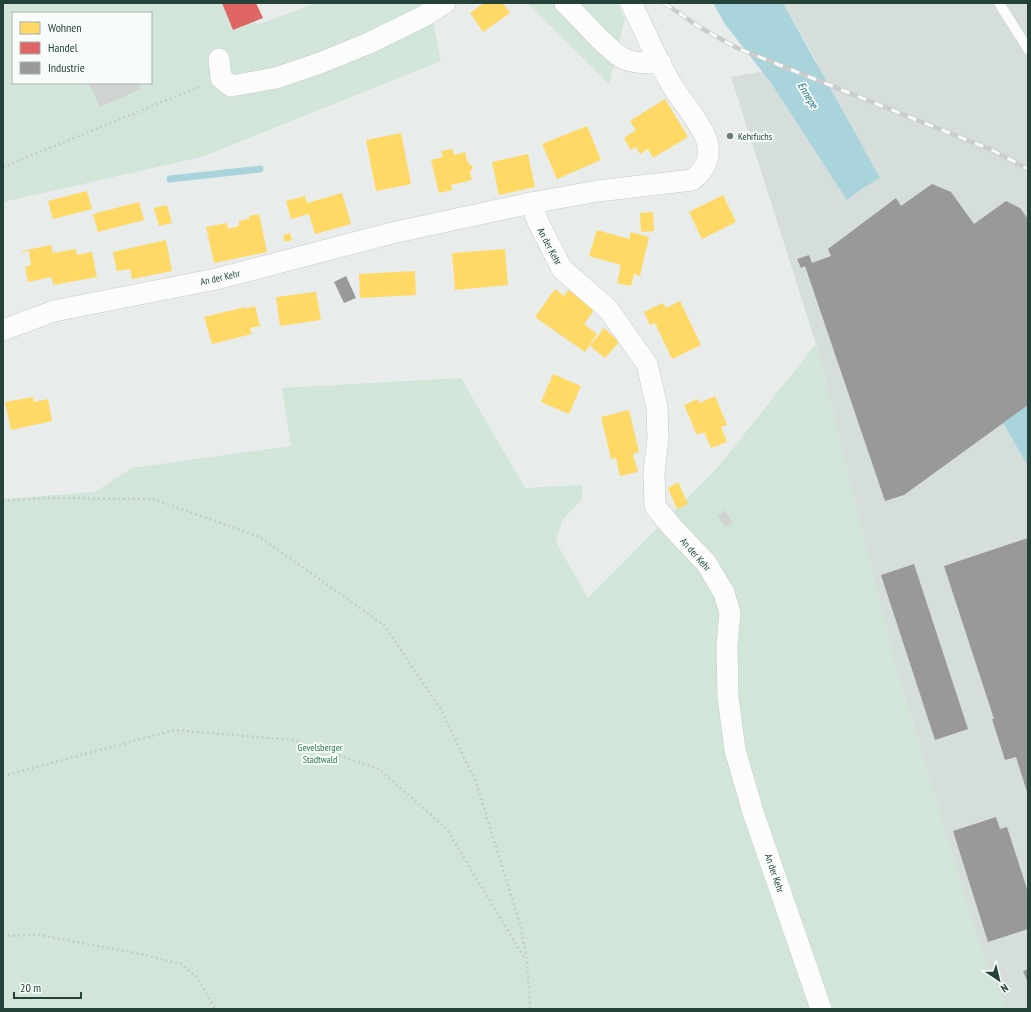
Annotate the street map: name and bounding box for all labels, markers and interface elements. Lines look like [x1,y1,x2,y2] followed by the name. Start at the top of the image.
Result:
[12,12,152,84] legend
[48,20,82,35] text: Wohnen
[48,40,78,55] text: Handel
[48,60,85,75] text: Industrie
[795,79,822,112] water label: Ennepe
[738,130,773,143] place label: Kehrfuchs
[725,131,735,141] marker: Kehrfuchs
[534,225,565,267] street label: An der Kehr
[199,267,241,288] street label: An der Kehr
[677,535,714,574] street label: An der Kehr
[298,741,343,766] park label: Gevelsberger Stadtwald
[762,852,787,895] street label: An der Kehr
[979,960,1019,1000] north arrow
[14,974,81,1000] scale bar
[20,980,41,995] text: 20 m
[998,981,1011,996] text: N

